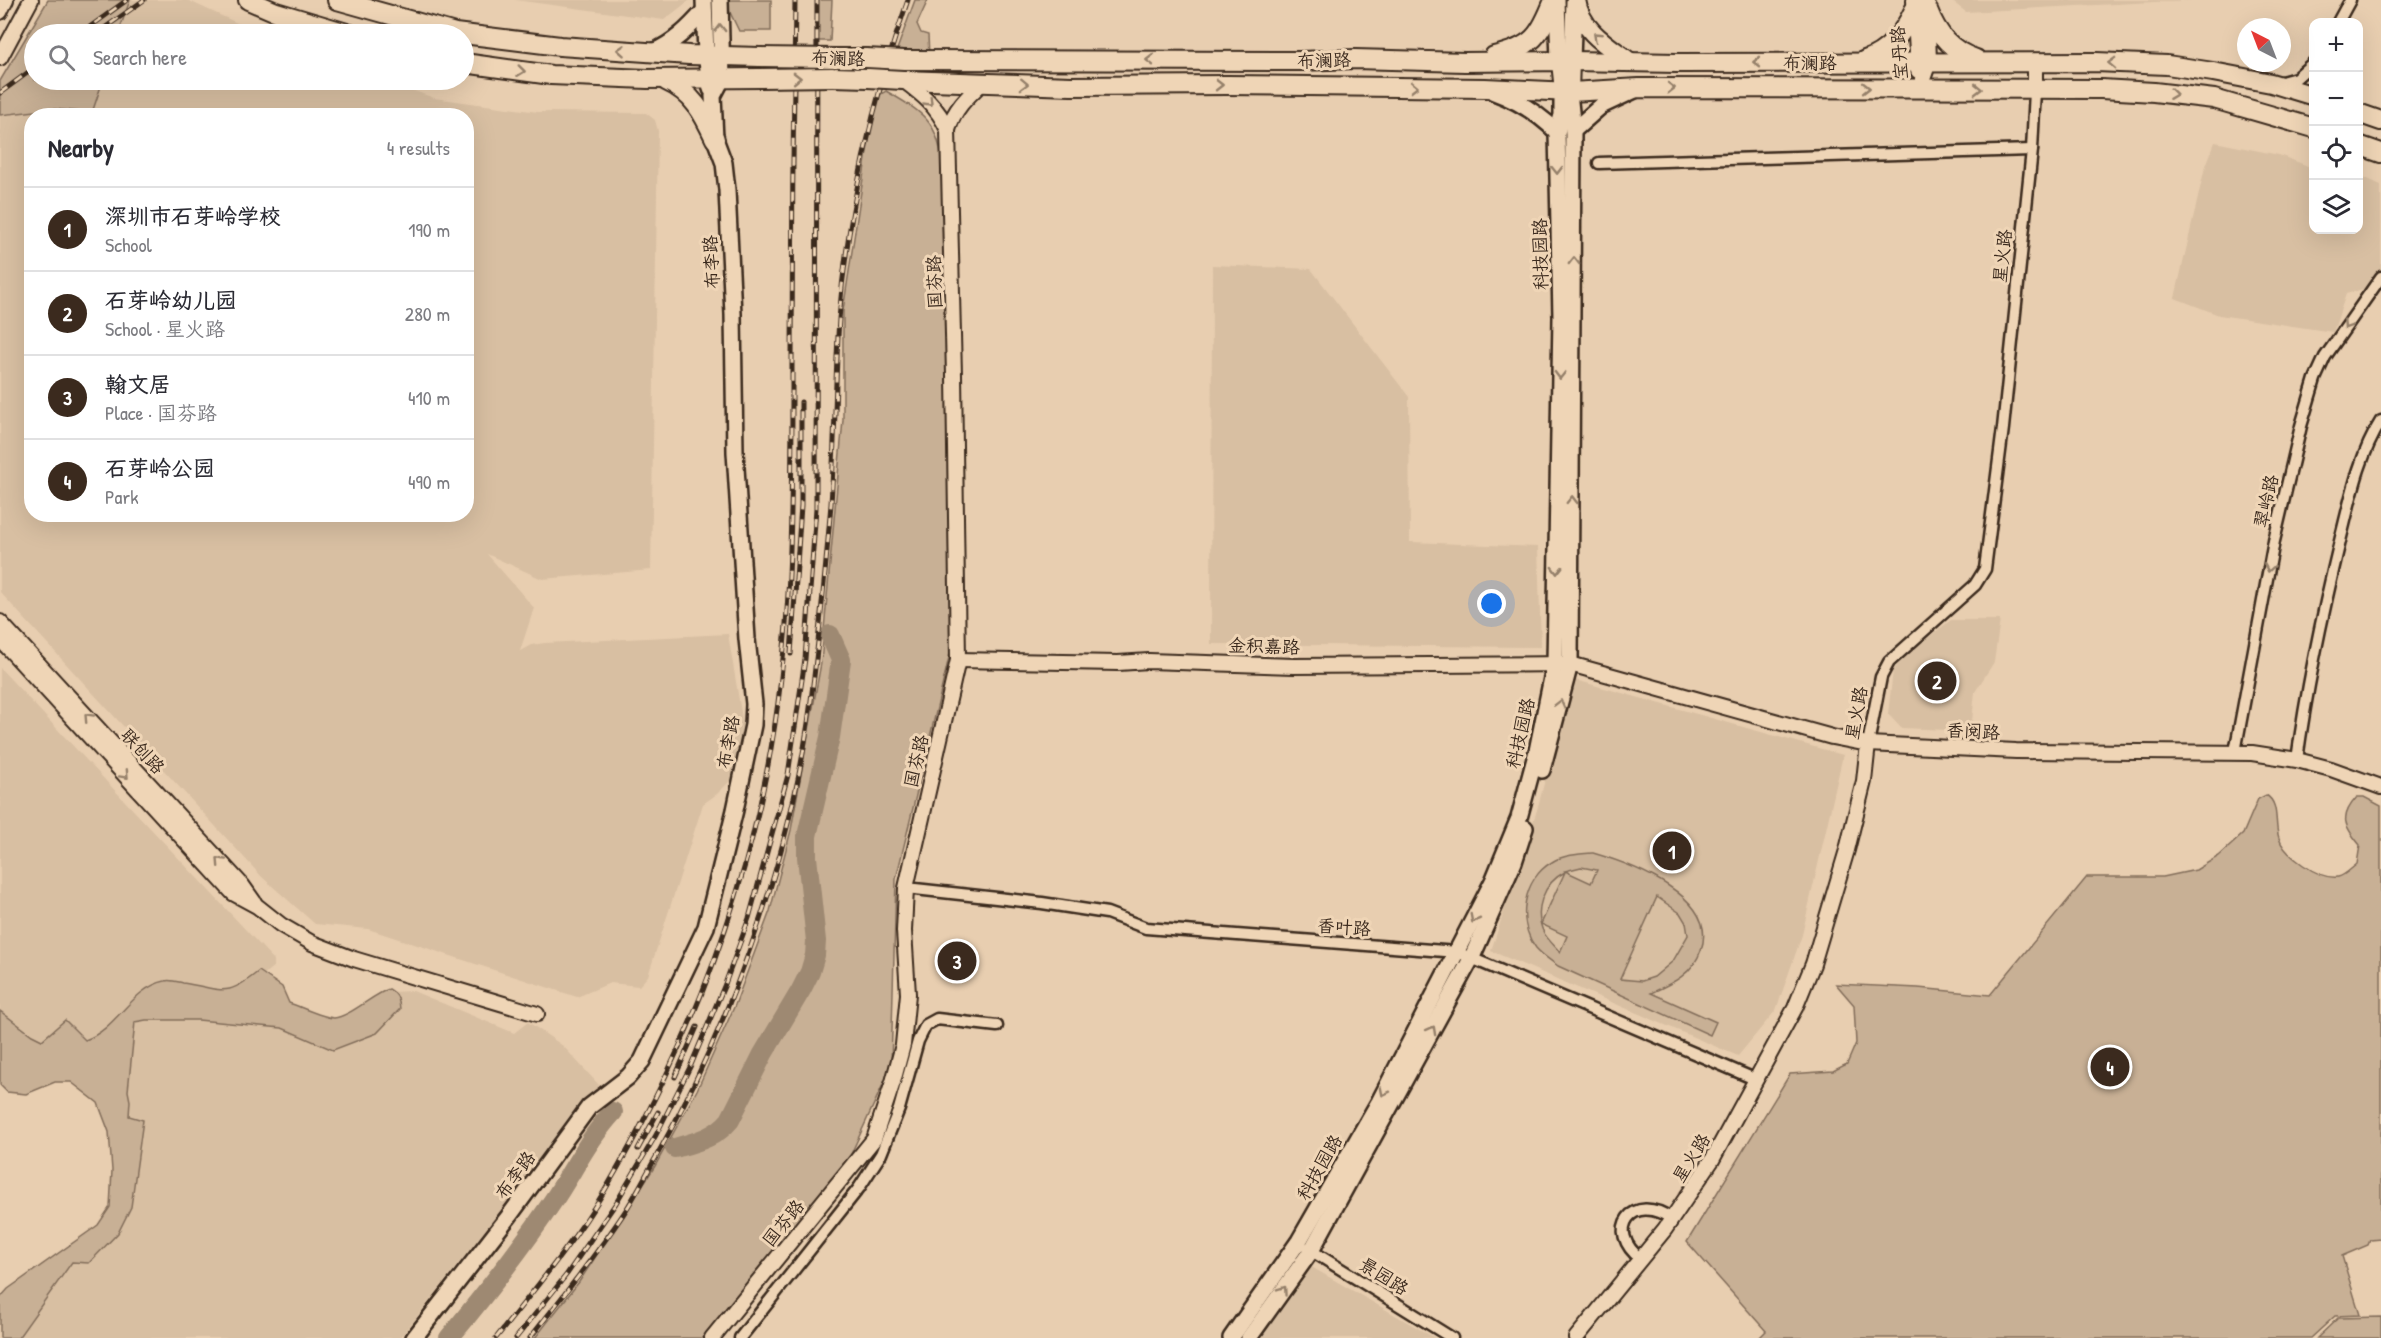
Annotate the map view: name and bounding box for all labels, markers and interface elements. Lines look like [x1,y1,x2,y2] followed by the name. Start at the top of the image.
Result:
[2237,18,2291,72] north arrow
[2309,18,2363,234] map controls
[2309,18,2363,72] button: +
[714,23,726,32] one-way arrow
[24,24,474,90] search box
[1885,25,1913,81] street label: 宝丹路
[1593,32,1603,43] one-way arrow
[45,41,78,74] icon: search
[93,42,187,72] text: Search here
[617,44,626,57] one-way arrow
[811,45,865,71] street label: 布澜路
[1297,47,1351,73] street label: 布澜路
[1783,50,1837,75] street label: 布澜路
[1145,54,1154,66] one-way arrow
[1753,56,1762,68] one-way arrow
[2107,57,2116,69] one-way arrow
[517,64,526,77] one-way arrow
[792,72,801,84] one-way arrow
[2309,72,2363,126] button: −
[1019,78,1028,91] one-way arrow
[1214,79,1223,91] one-way arrow
[1409,81,1418,94] one-way arrow
[1667,82,1676,94] one-way arrow
[1862,82,1871,94] one-way arrow
[1974,83,1983,95] one-way arrow
[2168,87,2177,100] one-way arrow
[922,95,933,105] one-way arrow
[2309,126,2363,180] button: locate
[48,130,114,165] text: Nearby
[387,134,450,161] text: 4 results
[1551,166,1564,175] one-way arrow
[2309,180,2363,234] button: layers
[105,201,281,231] text: 深圳市石芽岭学校
[64,216,71,243] text: 1
[408,216,450,243] text: 190 m
[1527,218,1553,290] street label: 科技园路
[1987,228,2017,284] street label: 星火路
[105,231,152,258] text: School
[697,234,725,290] street label: 布李路
[921,255,947,309] street label: 国芬路
[1568,257,1580,266] one-way arrow
[105,285,237,315] text: 石芽岭幼儿园
[63,300,72,327] text: 2
[405,300,450,327] text: 280 m
[105,315,225,342] text: School · 星火路
[2343,318,2354,329] one-way arrow
[105,369,171,399] text: 翰文居
[1554,371,1566,380] one-way arrow
[63,384,72,411] text: 3
[408,384,450,411] text: 410 m
[105,399,217,426] text: Place · 国芬路
[105,453,215,483] text: 石芽岭公园
[64,468,71,495] text: 4
[408,468,450,495] text: 490 m
[2248,472,2284,530] street label: 翠岭路
[105,483,138,510] text: Park
[1566,496,1578,505] one-way arrow
[2263,563,2276,573] one-way arrow
[1550,566,1563,575] one-way arrow
[1477,589,1506,618] your location
[1228,632,1300,660] street label: 金积嘉路
[1918,658,1956,704] pin: 2
[1839,684,1873,742] street label: 星火路
[1500,695,1540,771] street label: 科技园路
[1552,699,1565,709] one-way arrow
[711,713,745,771] street label: 布李路
[84,714,95,724] one-way arrow
[1945,717,2001,745] street label: 香阅路
[115,723,171,779] street label: 联创路
[898,732,934,790] street label: 国芬路
[118,769,129,779] one-way arrow
[1652,828,1692,874] pin: 1
[216,857,227,868] one-way arrow
[1316,913,1372,941] street label: 香叶路
[1470,913,1481,924] one-way arrow
[938,938,976,984] pin: 3
[1425,1026,1436,1037] one-way arrow
[2090,1044,2130,1090] pin: 4
[1380,1086,1391,1097] one-way arrow
[1666,1128,1716,1188] street label: 星火路
[1290,1130,1348,1204] street label: 科技园路
[489,1146,541,1204] street label: 布李路
[756,1194,810,1252] street label: 国芬路
[1354,1251,1414,1301] street label: 景园路
[1276,1286,1287,1297] one-way arrow

